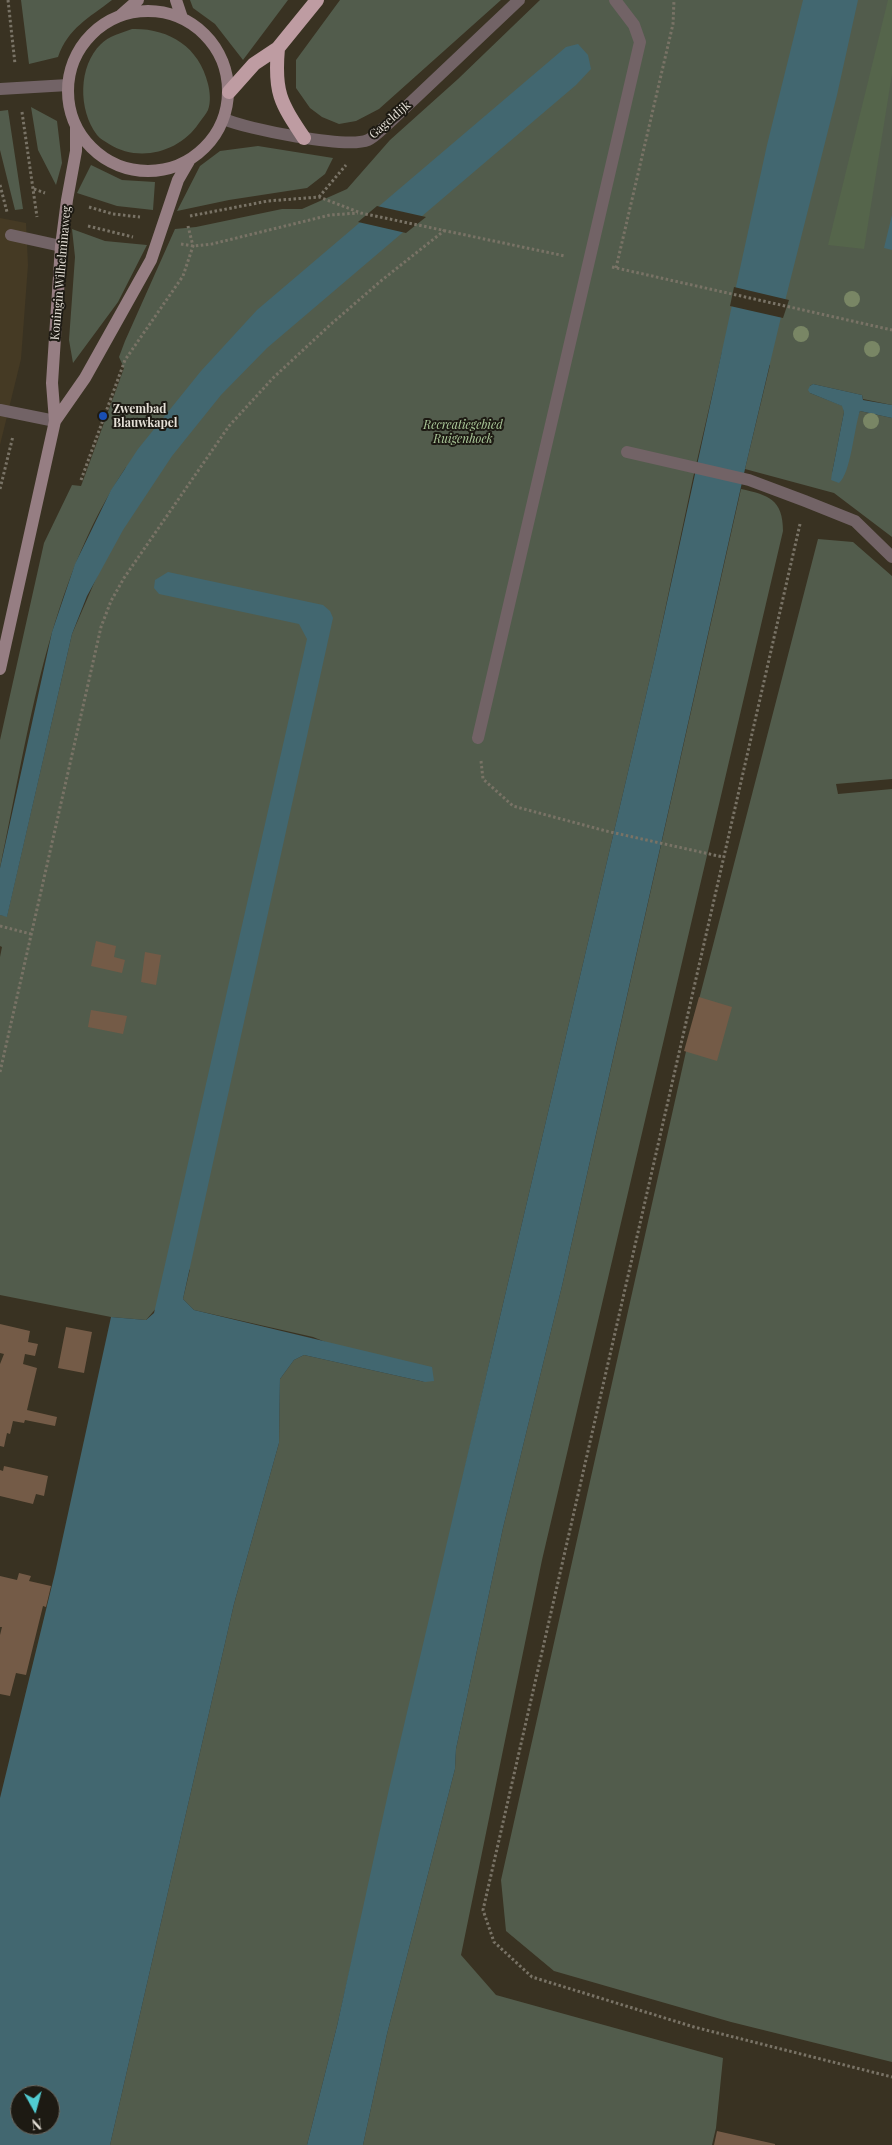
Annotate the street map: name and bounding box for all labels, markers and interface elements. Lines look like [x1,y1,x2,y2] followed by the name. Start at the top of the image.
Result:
[366,98,414,142] street label: Gageldijk
[48,205,74,341] street label: Koningin Wilhelminaweg
[113,402,177,430] place label: Zwembad Blauwkapel
[97,410,109,422] marker: Zwembad Blauwkapel
[423,418,503,446] park label: Recreatiegebied Ruigenhoek
[10,2085,60,2135] north arrow
[31,2114,43,2134] text: N

